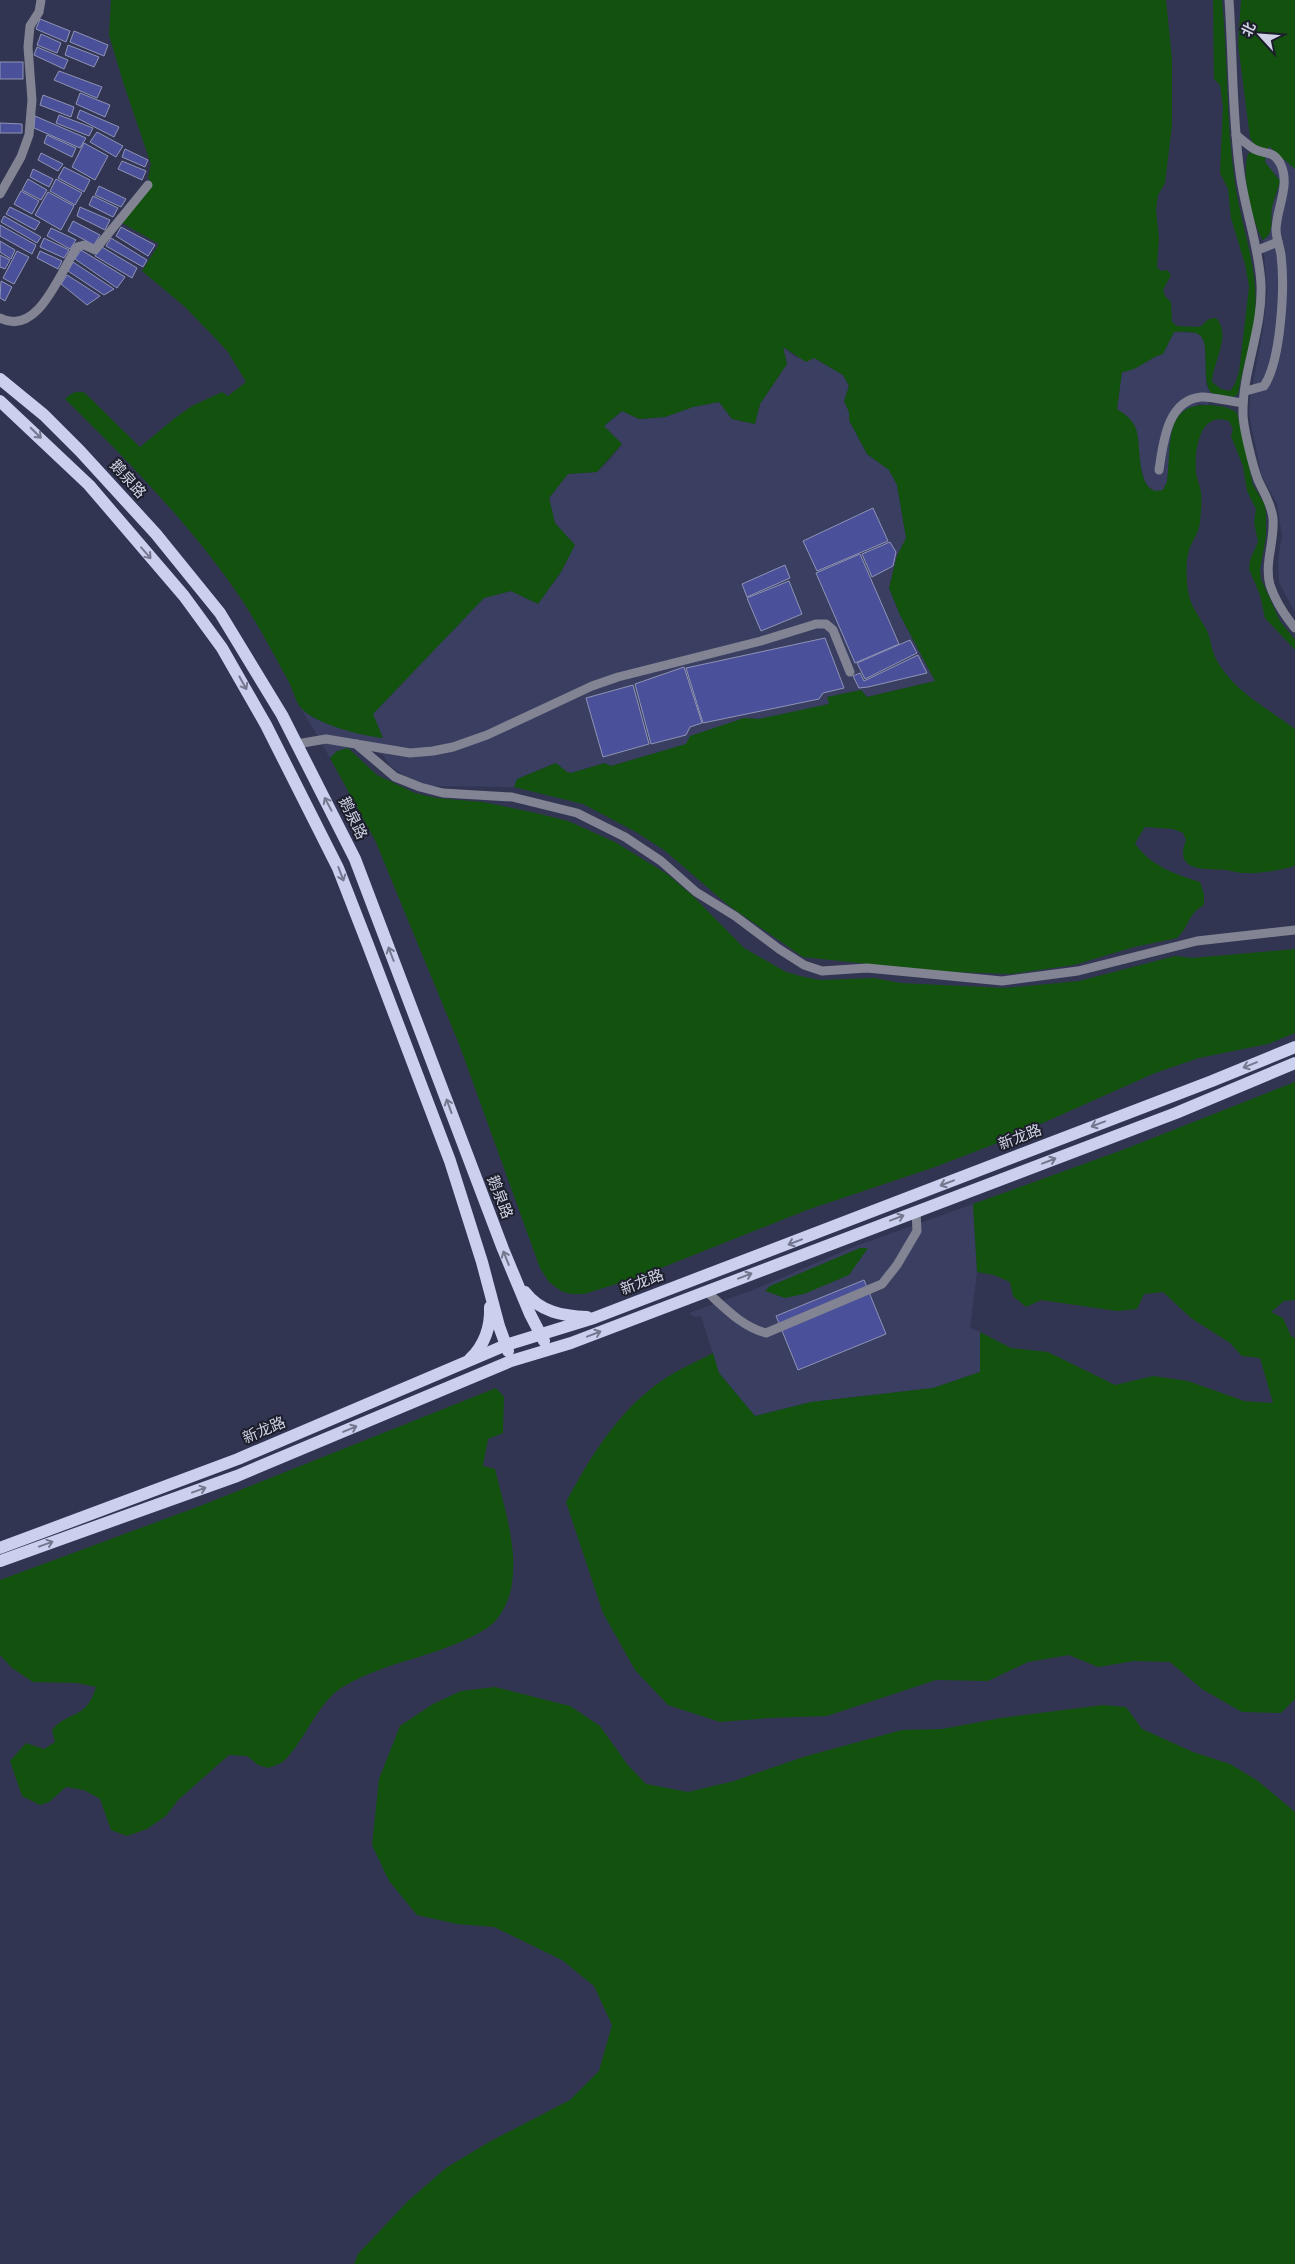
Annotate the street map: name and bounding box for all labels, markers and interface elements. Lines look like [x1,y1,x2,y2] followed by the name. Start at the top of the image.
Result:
[1235,10,1285,60] north arrow
[1238,20,1259,39] text: 北
[30,427,43,439] one-way arrow
[106,456,150,502] street label: 鹅泉路
[141,546,152,559] one-way arrow
[238,675,248,690] one-way arrow
[335,794,371,842] street label: 鹅泉路
[323,798,333,812] one-way arrow
[336,866,346,881] one-way arrow
[386,947,395,962] one-way arrow
[1243,1061,1258,1071] one-way arrow
[444,1099,453,1114] one-way arrow
[996,1121,1044,1153] street label: 新龙路
[1091,1121,1106,1130] one-way arrow
[1041,1156,1056,1165] one-way arrow
[484,1173,516,1221] street label: 鹅泉路
[940,1179,955,1188] one-way arrow
[889,1213,904,1223] one-way arrow
[788,1238,804,1247] one-way arrow
[501,1251,511,1266] one-way arrow
[618,1266,666,1298] street label: 新龙路
[737,1271,753,1280] one-way arrow
[585,1329,601,1338] one-way arrow
[240,1413,288,1447] street label: 新龙路
[341,1424,357,1433] one-way arrow
[191,1485,206,1494] one-way arrow
[38,1539,54,1549] one-way arrow

